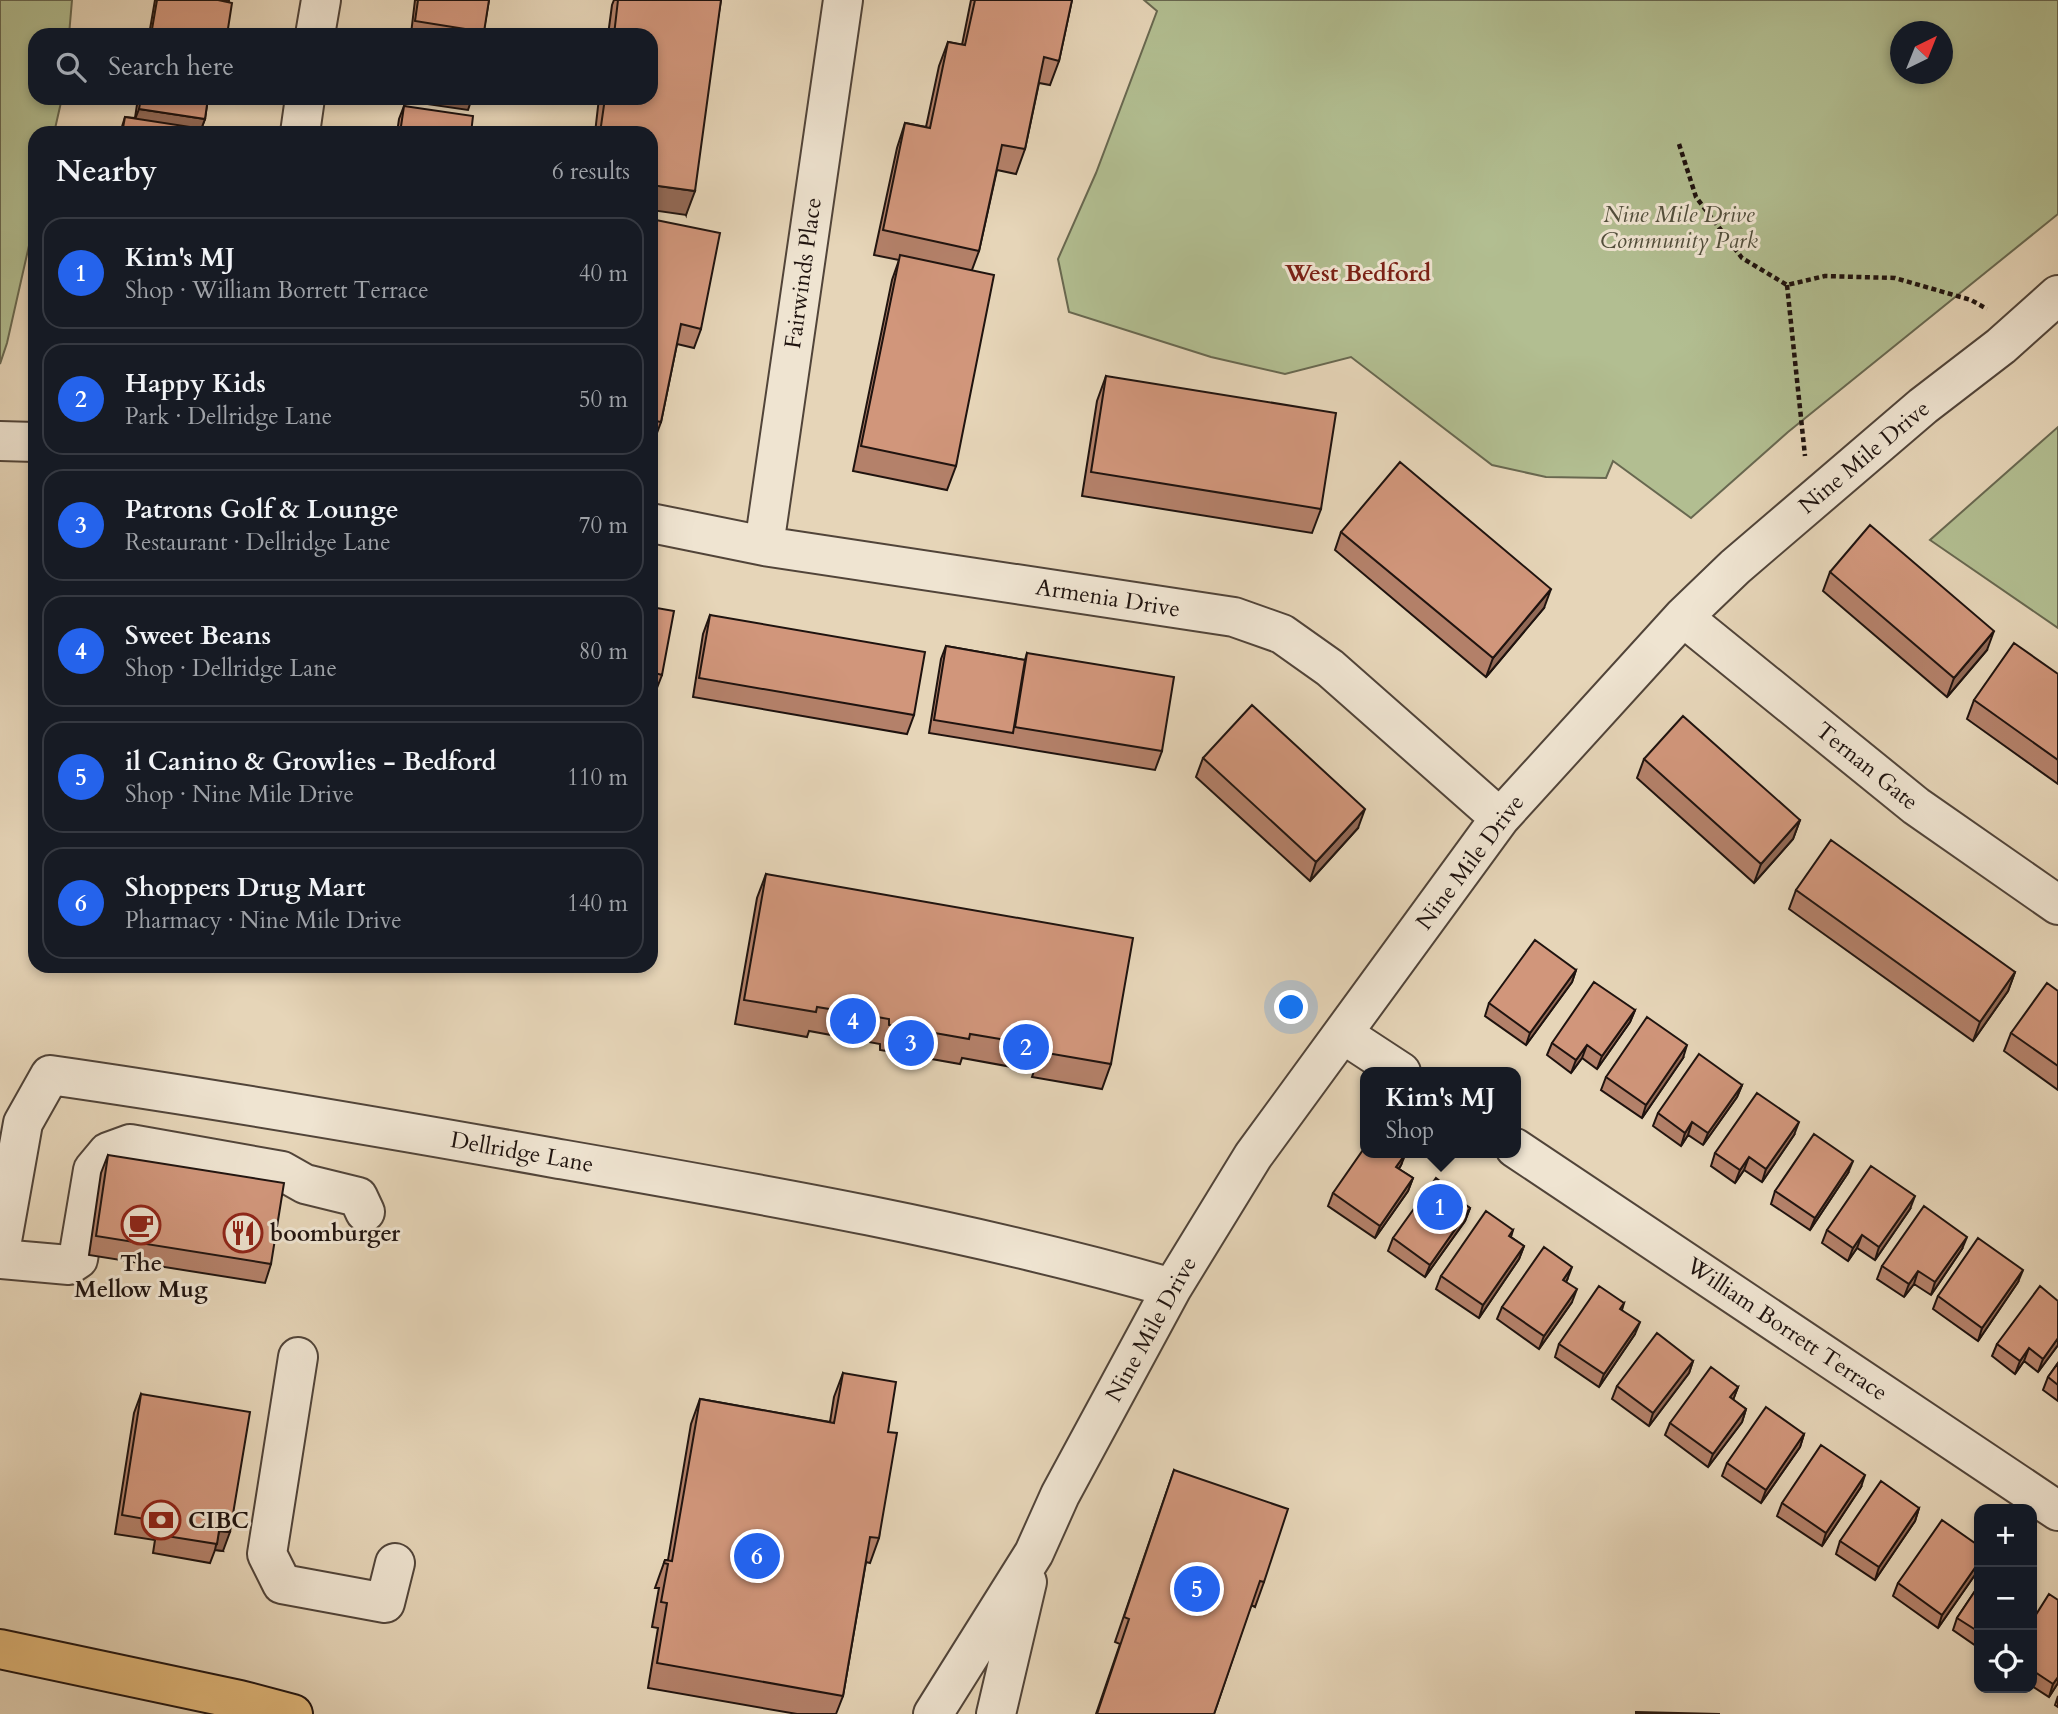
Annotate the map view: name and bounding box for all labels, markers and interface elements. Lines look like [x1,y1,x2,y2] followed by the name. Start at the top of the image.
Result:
[1890,21,1953,84] north arrow
[28,28,658,105] search box
[52,48,90,86] icon: search
[108,49,234,84] text: Search here
[56,151,157,192] text: Nearby
[552,156,630,187] text: 6 results
[777,195,829,351] street label: Fairwinds Place
[1600,199,1759,256] park label: Nine Mile Drive Community Park
[125,240,235,275] text: Kim's MJ
[1284,257,1431,290] district label: West Bedford
[75,258,87,289] text: 1
[579,258,628,289] text: 40 m
[125,275,429,306] text: Shop · William Borrett Terrace
[125,366,266,401] text: Happy Kids
[75,384,87,415] text: 2
[579,384,628,415] text: 50 m
[1792,393,1936,521] street label: Nine Mile Drive
[125,401,332,432] text: Park · Dellridge Lane
[125,492,399,527] text: Patrons Golf & Lounge
[75,510,87,541] text: 3
[579,510,628,541] text: 70 m
[125,527,391,558] text: Restaurant · Dellridge Lane
[1034,571,1182,625] street label: Armenia Drive
[125,618,271,653] text: Sweet Beans
[75,636,87,667] text: 4
[579,636,628,667] text: 80 m
[125,653,337,684] text: Shop · Dellridge Lane
[1809,715,1925,817] street label: Ternan Gate
[125,744,496,779] text: il Canino & Growlies - Bedford
[75,762,87,793] text: 5
[567,762,628,793] text: 110 m
[125,779,354,810] text: Shop · Nine Mile Drive
[1409,788,1531,936] street label: Nine Mile Drive
[125,870,365,905] text: Shoppers Drug Mart
[75,888,87,919] text: 6
[567,888,628,919] text: 140 m
[125,905,402,936] text: Pharmacy · Nine Mile Drive
[1274,990,1308,1024] your location
[830,995,876,1047] pin: 4
[888,1017,934,1069] pin: 3
[1003,1021,1049,1073] pin: 2
[1360,1067,1521,1158] popup
[1385,1080,1496,1115] text: Kim's MJ
[1385,1115,1434,1146] text: Shop
[448,1124,596,1180] street label: Dellridge Lane
[1417,1181,1463,1233] pin: 1
[120,1204,162,1246] cafe icon: The Mellow Mug
[222,1212,264,1254] restaurant icon: boomburger
[270,1218,401,1249] place label: boomburger
[74,1248,208,1305] place label: The Mellow Mug
[1679,1249,1894,1408] street label: William Borrett Terrace
[1098,1251,1204,1407] street label: Nine Mile Drive
[140,1499,182,1541] bank icon: CIBC
[1974,1504,2037,1693] map controls
[1974,1504,2037,1567] button: +
[188,1505,249,1536] place label: CIBC
[734,1530,780,1582] pin: 6
[1174,1563,1220,1615] pin: 5
[1974,1567,2037,1630] button: −
[1974,1630,2037,1693] button: locate

